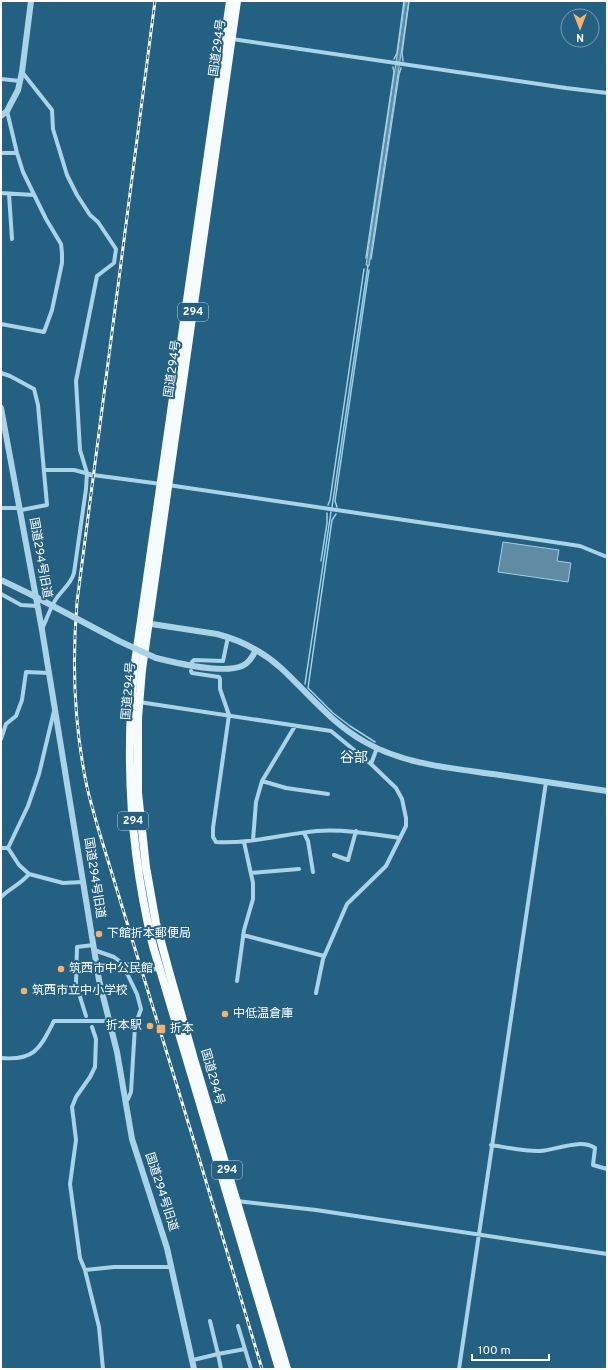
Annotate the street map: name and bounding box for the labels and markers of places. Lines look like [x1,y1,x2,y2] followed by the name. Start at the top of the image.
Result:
[107,926,191,942] place label: 下館折本郵便局
[94,929,104,939] marker: 下館折本郵便局
[69,961,153,977] place label: 筑西市中公民館
[56,964,66,974] marker: 筑西市中公民館
[32,983,128,999] place label: 筑西市立中小学校
[19,986,29,996] marker: 筑西市立中小学校
[233,1006,293,1022] place label: 中低温倉庫
[220,1009,230,1019] marker: 中低温倉庫
[106,1018,142,1034] place label: 折本駅
[145,1021,155,1031] marker: 折本駅
[170,1021,194,1037] place label: 折本
[155,1023,167,1035] marker: 折本

